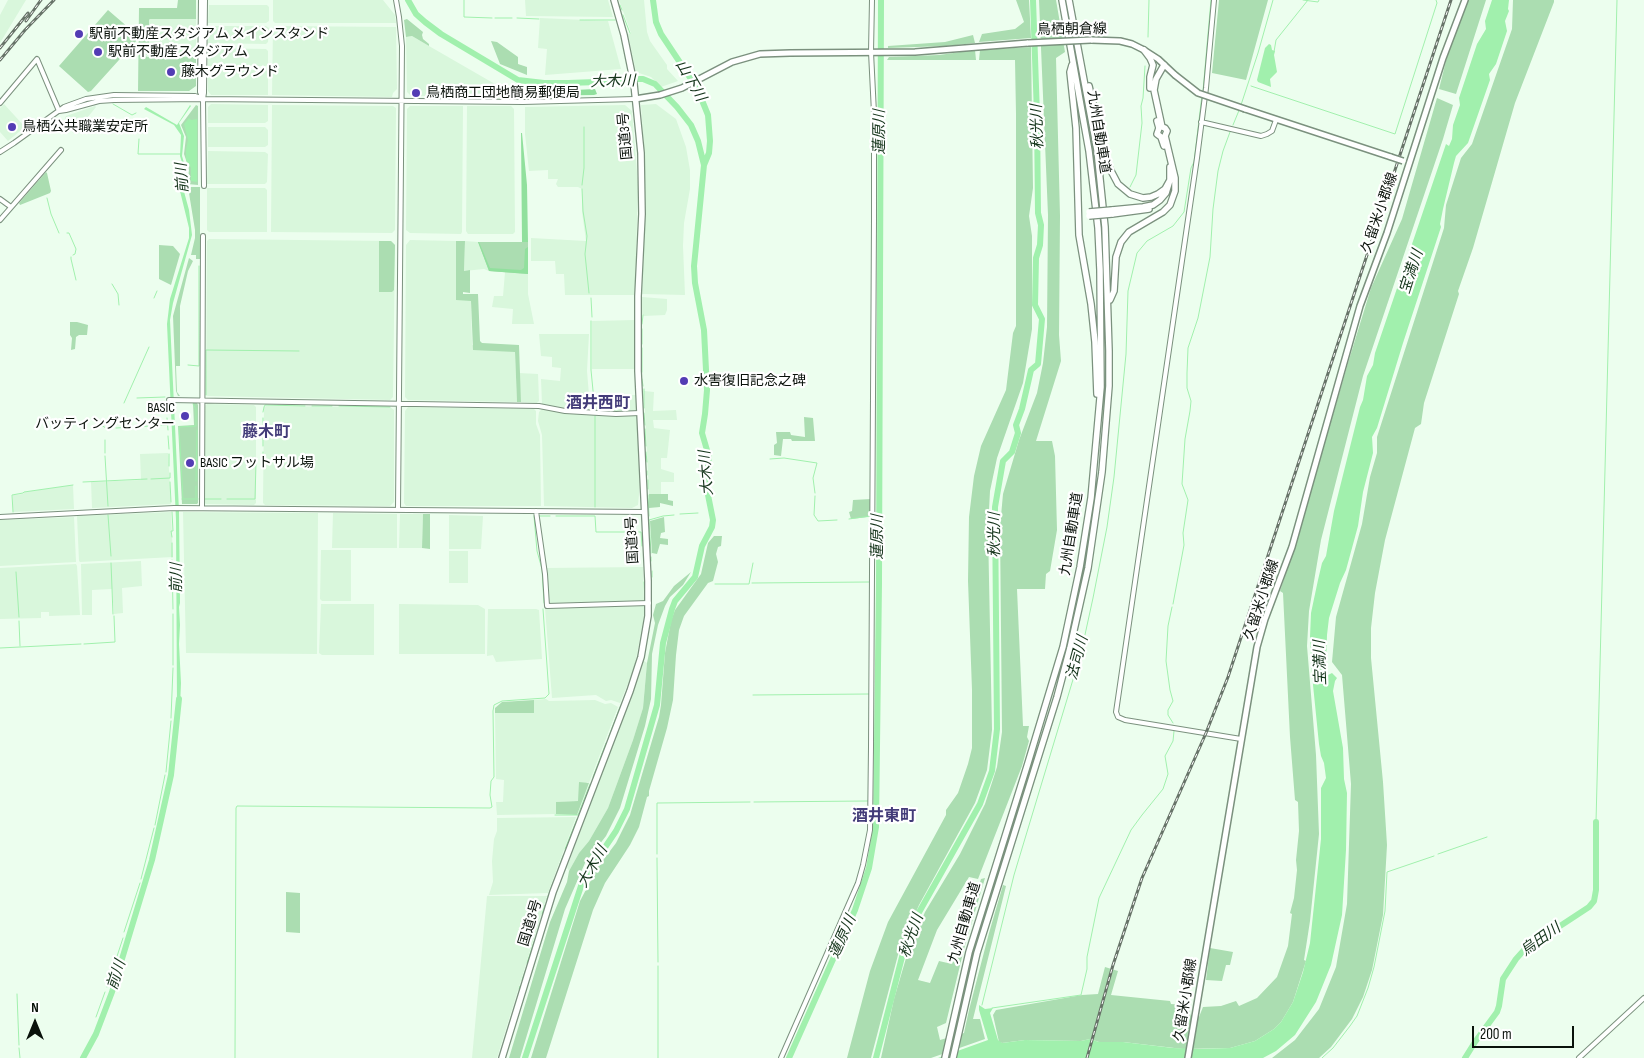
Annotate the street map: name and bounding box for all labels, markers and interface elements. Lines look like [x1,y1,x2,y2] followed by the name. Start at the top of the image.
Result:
[1037,21,1107,39] street label: 鳥栖朝倉線
[89,26,329,42] place label: 駅前不動産スタジアム メインスタンド
[73,28,85,40] marker: 駅前不動産スタジアム メインスタンド
[108,44,248,60] place label: 駅前不動産スタジアム
[92,46,104,58] marker: 駅前不動産スタジアム
[671,57,709,105] water label: 山下川
[181,64,279,80] place label: 藤木グラウンド
[165,66,177,78] marker: 藤木グラウンド
[590,73,636,91] water label: 大木川
[426,85,580,101] place label: 鳥栖商工団地簡易郵便局
[410,87,422,99] marker: 鳥栖商工団地簡易郵便局
[1083,89,1113,175] street label: 九州自動車道
[1028,104,1048,150] water label: 秋光川
[871,110,889,154] water label: 蓮原川
[616,111,636,161] street label: 国道3号
[22,119,148,135] place label: 鳥栖公共職業安定所
[6,121,18,133] marker: 鳥栖公共職業安定所
[173,162,193,194] water label: 前川
[1358,171,1402,255] street label: 久留米小郡線
[1396,248,1428,296] water label: 宝満川
[694,373,806,389] place label: 水害復旧記念之碑
[678,375,690,387] marker: 水害復旧記念之碑
[566,394,630,414] district label: 酒井西町
[35,400,175,432] place label: BASIC バッティングセンター
[179,410,191,422] marker: BASIC バッティングセンター
[242,423,290,443] district label: 藤木町
[696,450,718,496] water label: 大木川
[200,455,314,471] place label: BASIC フットサル場
[184,457,196,469] marker: BASIC フットサル場
[1057,491,1087,577] street label: 九州自動車道
[986,513,1004,557] water label: 秋光川
[869,515,887,559] water label: 蓮原川
[623,516,643,564] street label: 国道3号
[1241,557,1283,643] street label: 久留米小郡線
[168,563,186,593] water label: 前川
[1063,634,1093,682] water label: 法司川
[1311,640,1331,686] water label: 宝満川
[852,807,916,827] district label: 酒井東町
[574,843,612,891] water label: 大木川
[945,880,985,966] street label: 九州自動車道
[516,898,546,948] street label: 国道3号
[896,912,928,960] water label: 秋光川
[826,913,860,961] water label: 蓮原川
[1518,919,1564,961] water label: 烏田川
[1171,957,1201,1043] street label: 久留米小郡線
[104,958,130,992] water label: 前川
[10,998,60,1048] north arrow
[31,999,39,1016] text: N
[1474,1016,1576,1048] scale bar
[1480,1025,1512,1044] text: 200 m

